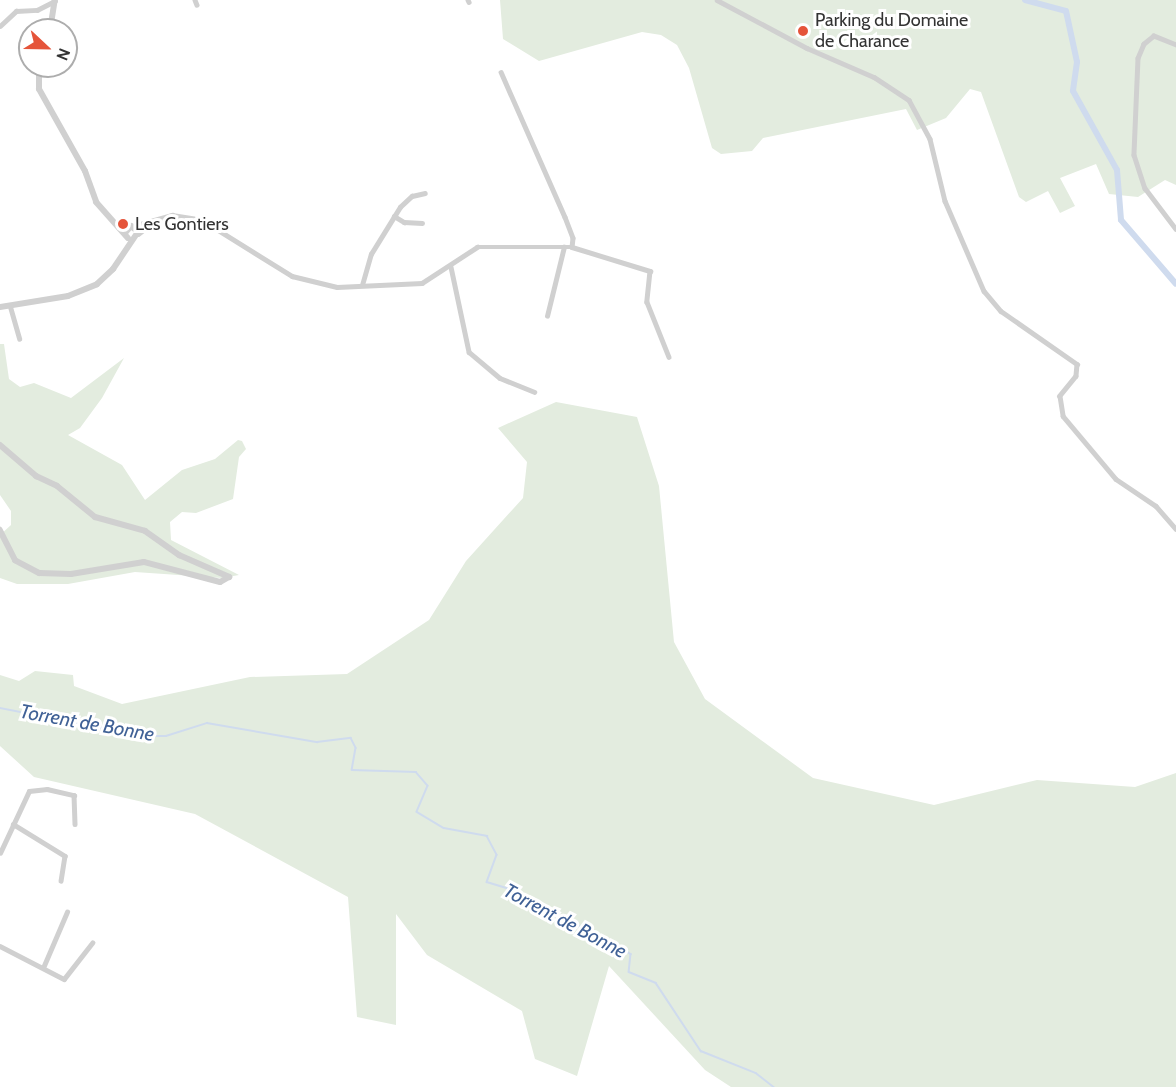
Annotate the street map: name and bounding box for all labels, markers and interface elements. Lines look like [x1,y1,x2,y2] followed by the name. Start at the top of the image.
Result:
[815,10,968,52] place label: Parking du Domaine de Charance
[18,18,78,78] north arrow
[796,24,810,38] marker: Parking du Domaine de Charance
[52,45,74,63] text: N
[135,213,229,235] place label: Les Gontiers
[116,217,130,231] marker: Les Gontiers
[18,699,156,747] water label: Torrent de Bonne
[499,879,631,963] water label: Torrent de Bonne

